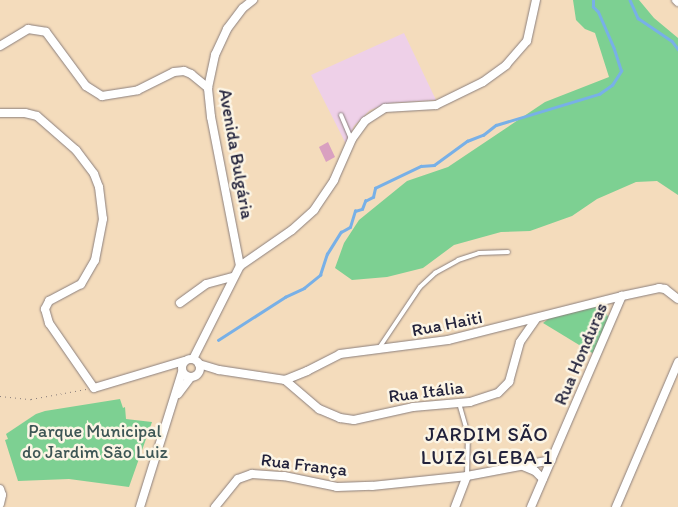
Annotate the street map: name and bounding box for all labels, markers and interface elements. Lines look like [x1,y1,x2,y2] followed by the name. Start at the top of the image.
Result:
[214,87,258,221] street label: Avenida Bulgária
[550,299,612,409] street label: Rua Honduras
[410,307,484,341] street label: Rua Haiti
[387,377,465,407] street label: Rua Itália
[22,421,168,464] park label: Parque Municipal do Jardim São Luiz
[420,423,554,470] district label: JARDIM SÃO LUIZ GLEBA 1
[260,449,348,481] street label: Rua França

